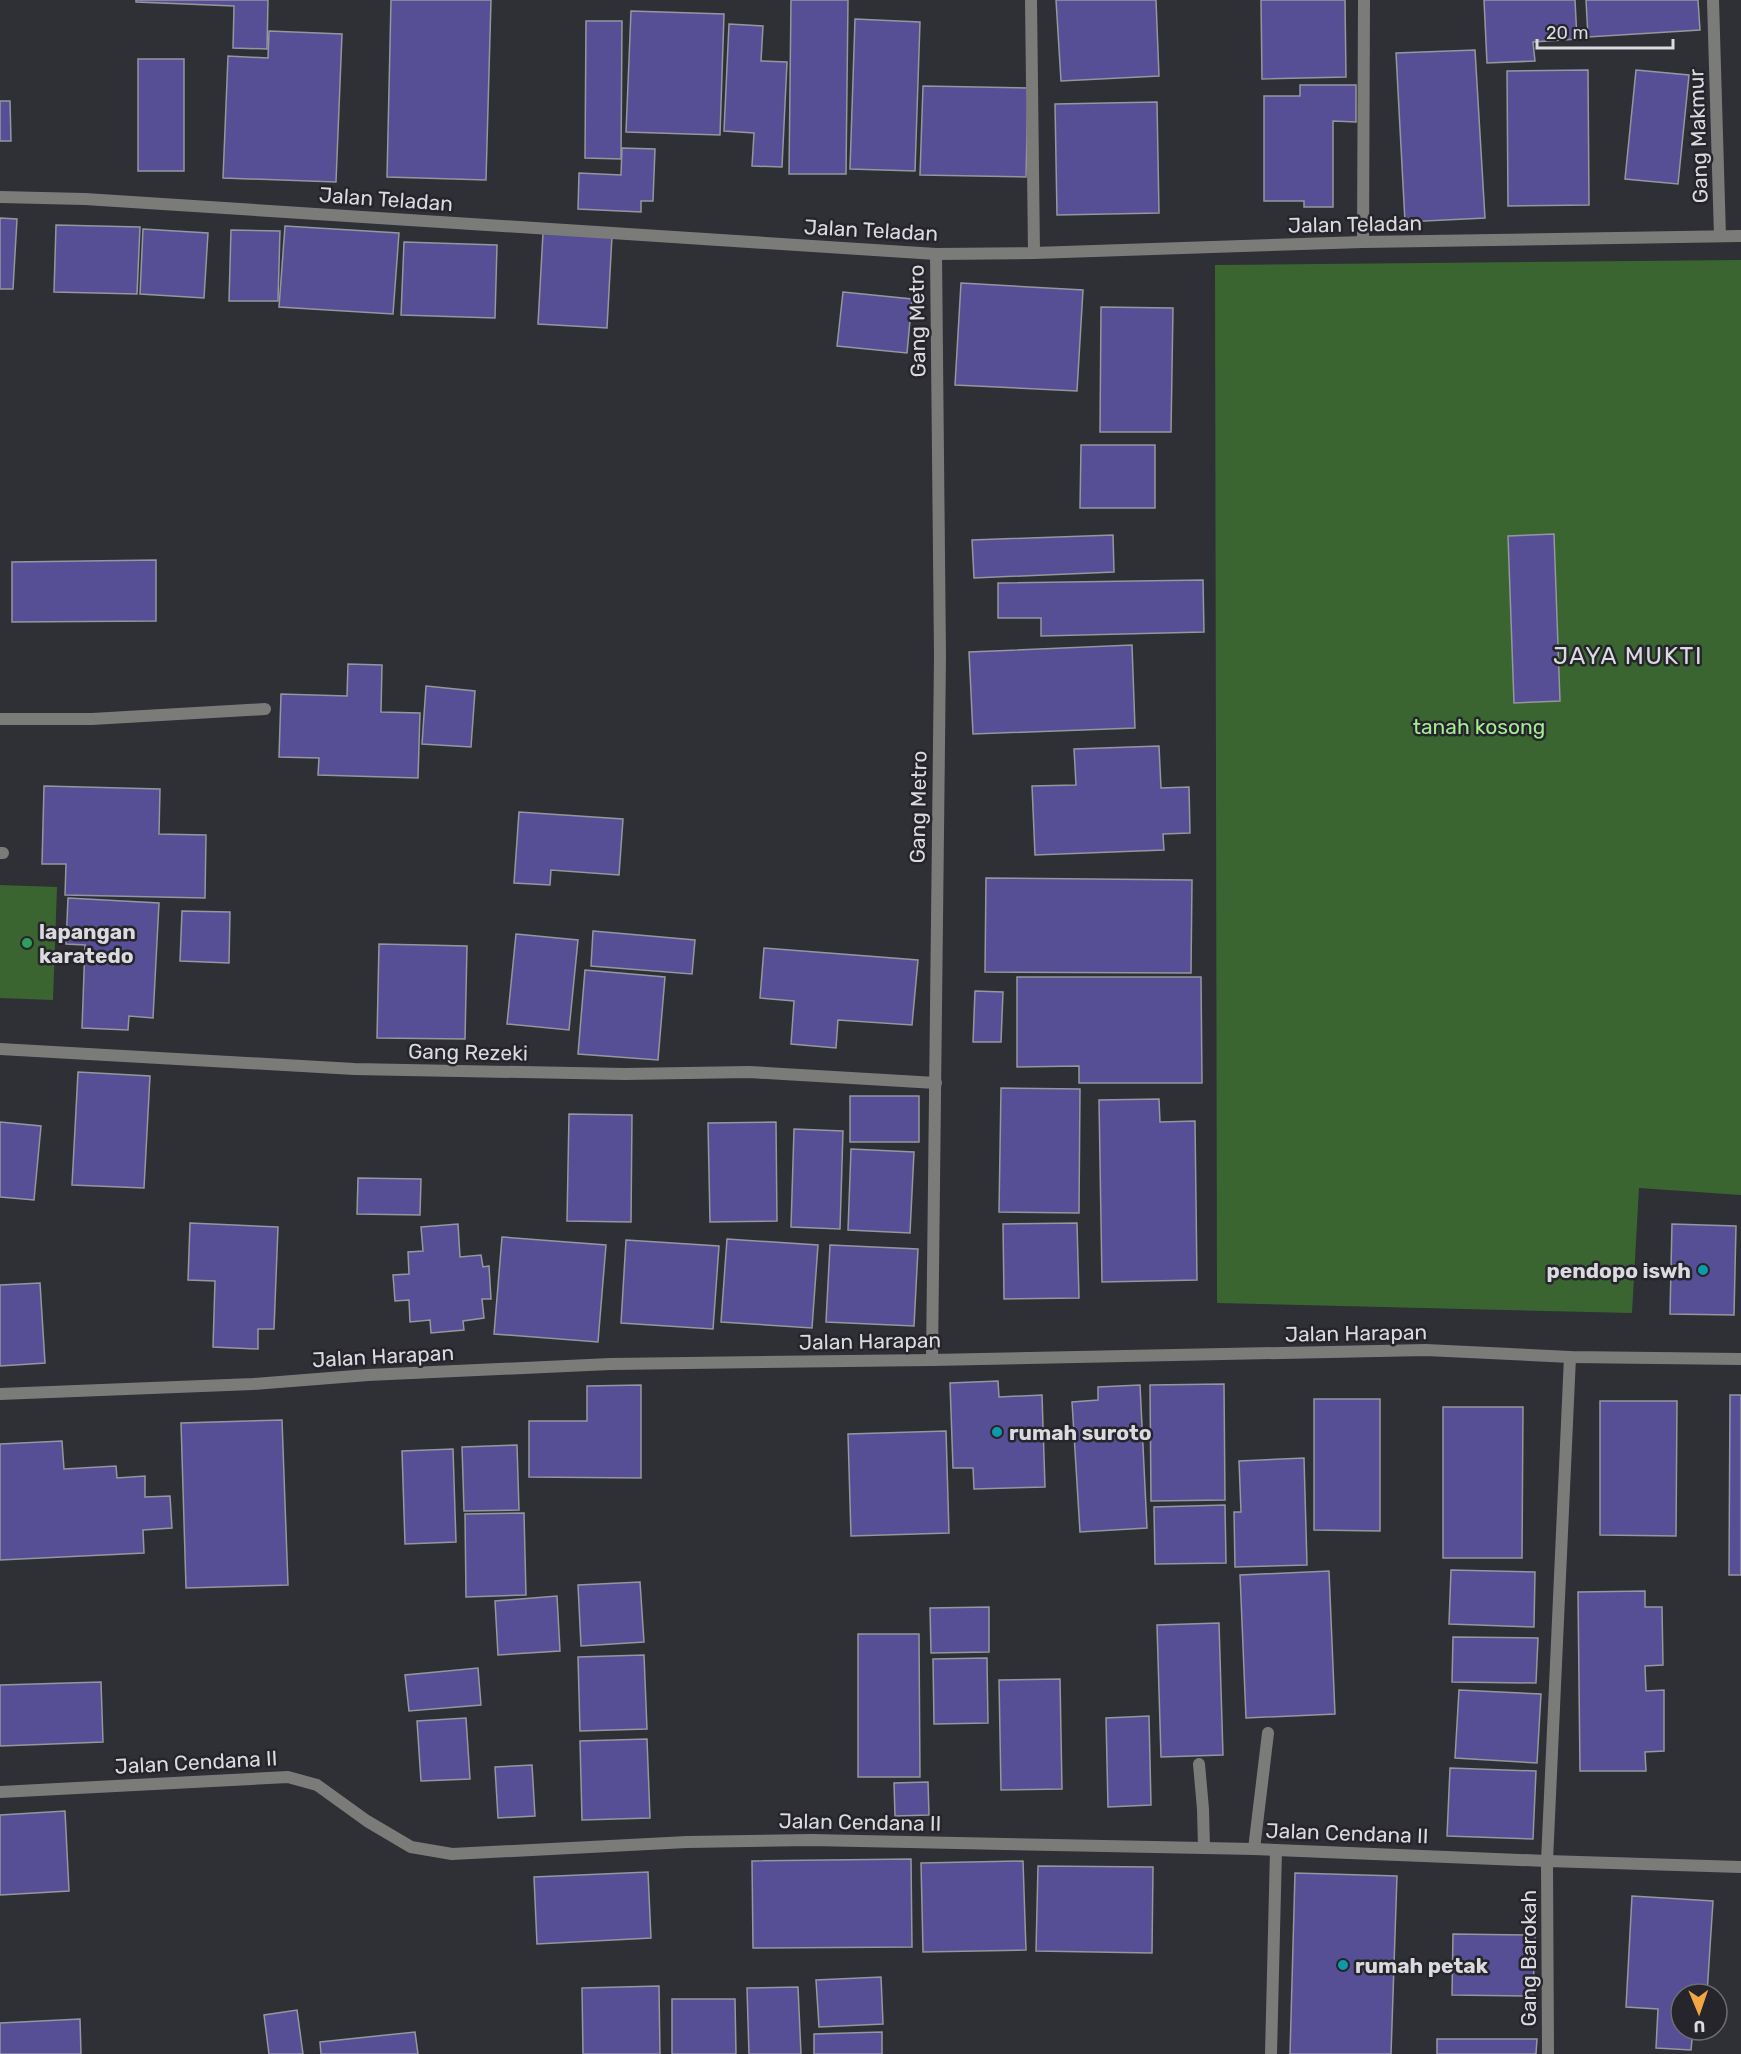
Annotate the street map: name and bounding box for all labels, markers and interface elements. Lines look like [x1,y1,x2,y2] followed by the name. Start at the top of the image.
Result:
[1537,12,1674,50] scale bar
[1546,22,1588,44] text: 20 m
[1683,68,1713,204] street label: Gang Makmur
[318,182,454,216] street label: Jalan Teladan
[1288,210,1422,238] street label: Jalan Teladan
[803,214,939,246] street label: Jalan Teladan
[904,264,930,378] street label: Gang Metro
[1553,642,1703,670] district label: JAYA MUKTI
[1413,714,1545,739] park label: tanah kosong
[905,750,931,864] street label: Gang Metro
[39,919,136,968] place label: lapangan karatedo
[20,936,34,950] marker: lapangan karatedo
[408,1038,528,1066] street label: Gang Rezeki
[1547,1258,1691,1283] place label: pendopo iswh
[1696,1263,1710,1277] marker: pendopo iswh
[1285,1319,1427,1347] street label: Jalan Harapan
[799,1327,941,1355] street label: Jalan Harapan
[311,1340,455,1372] street label: Jalan Harapan
[1009,1420,1152,1445] place label: rumah suroto
[990,1425,1004,1439] marker: rumah suroto
[114,1745,278,1779] street label: Jalan Cendana II
[778,1808,942,1836] street label: Jalan Cendana II
[1265,1818,1429,1848] street label: Jalan Cendana II
[1516,1890,1541,2026] street label: Gang Barokah
[1355,1953,1489,1978] place label: rumah petak
[1336,1958,1350,1972] marker: rumah petak
[1669,1982,1729,2042] north arrow
[1693,2017,1706,2036] text: U

